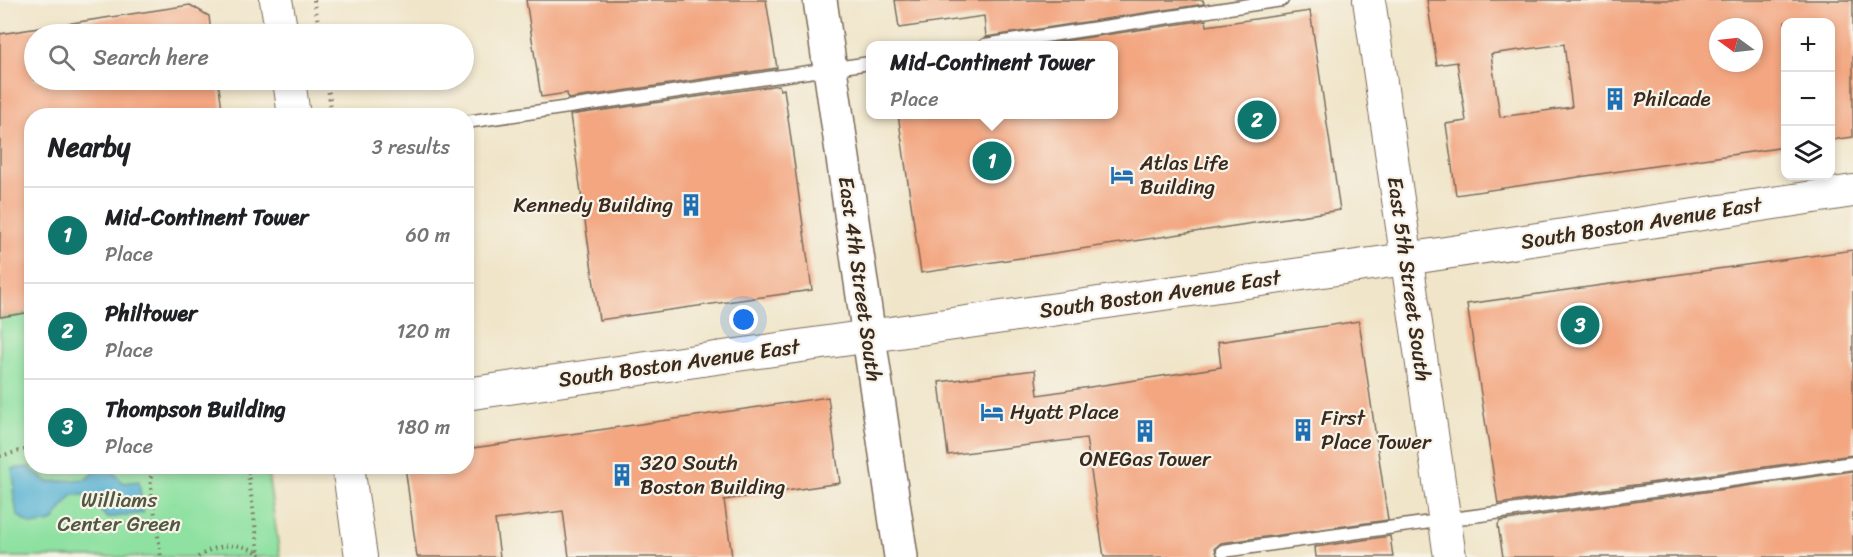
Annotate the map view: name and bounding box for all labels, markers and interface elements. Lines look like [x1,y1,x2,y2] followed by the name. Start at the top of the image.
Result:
[1709,18,1763,72] north arrow
[1781,18,1835,180] map controls
[1781,18,1835,72] button: +
[24,24,474,90] search box
[93,38,209,77] text: Search here
[45,41,78,74] icon: search
[866,41,1118,119] popup
[890,43,1094,82] text: Mid-Continent Tower
[1781,72,1835,126] button: −
[1633,80,1711,118] place label: Philcade
[890,82,938,117] text: Place
[1602,86,1628,112] building icon: Philcade
[1238,98,1276,142] pin: 2
[48,124,130,170] text: Nearby
[1781,126,1835,180] button: layers
[372,130,450,165] text: 3 results
[972,138,1012,184] pin: 1
[1139,144,1228,206] place label: Atlas Life Building
[1109,162,1135,188] hotel icon: Atlas Life Building
[827,174,893,384] street label: East 4th Street South
[1376,174,1442,384] street label: East 5th Street South
[1518,185,1766,261] street label: South Boston Avenue East
[514,186,673,224] place label: Kennedy Building
[678,192,704,218] building icon: Kennedy Building
[105,198,308,237] text: Mid-Continent Tower
[63,218,72,253] text: 1
[405,218,450,253] text: 60 m
[105,237,153,272] text: Place
[1037,258,1285,330] street label: South Boston Avenue East
[105,294,197,333] text: Philtower
[1560,302,1600,348] pin: 3
[729,305,758,334] your location
[62,314,73,349] text: 2
[397,314,450,349] text: 120 m
[556,327,804,399] street label: South Boston Avenue East
[105,333,153,368] text: Place
[105,390,286,429] text: Thompson Building
[1010,393,1119,431] place label: Hyatt Place
[979,399,1005,425] hotel icon: Hyatt Place
[1321,399,1432,461] place label: First Place Tower
[62,410,73,445] text: 3
[396,410,450,445] text: 180 m
[1290,417,1316,443] building icon: First Place Tower
[1132,418,1158,444] building icon: ONEGas Tower
[105,429,153,464] text: Place
[1080,440,1212,478] place label: ONEGas Tower
[640,444,786,506] place label: 320 South Boston Building
[609,462,635,488] building icon: 320 South Boston Building
[57,481,181,543] park label: Williams Center Green

